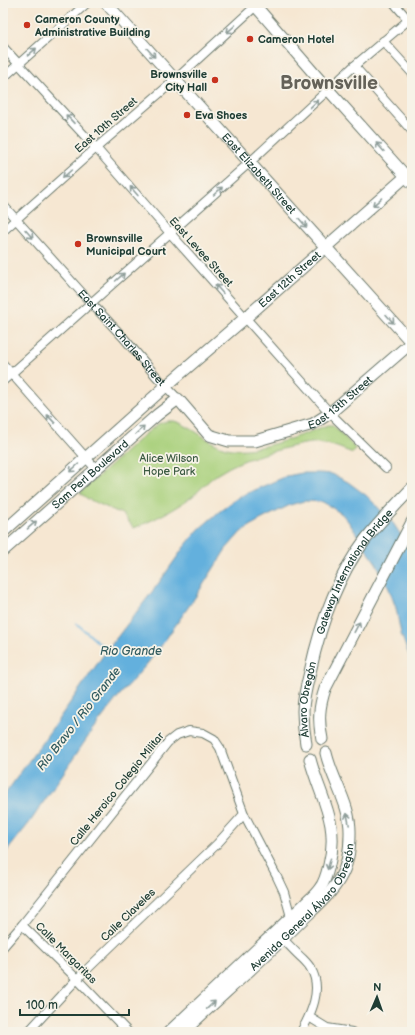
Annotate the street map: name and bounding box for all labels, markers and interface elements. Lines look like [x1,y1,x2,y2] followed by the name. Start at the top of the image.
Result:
[34,13,150,39] place label: Cameron County Administrative Building
[22,20,32,30] marker: Cameron County Administrative Building
[226,25,236,34] one-way arrow
[258,33,335,46] place label: Cameron Hotel
[245,34,255,44] marker: Cameron Hotel
[27,47,37,56] one-way arrow
[146,48,155,58] one-way arrow
[150,68,207,94] place label: Brownsville City Hall
[280,72,378,95] district label: Brownsville
[210,75,220,85] marker: Brownsville City Hall
[72,94,140,156] street label: East 10th Street
[309,99,319,108] one-way arrow
[195,109,248,122] place label: Eva Shoes
[182,110,192,120] marker: Eva Shoes
[65,114,74,124] one-way arrow
[220,130,299,217] street label: East Elizabeth Street
[375,142,384,153] one-way arrow
[62,169,73,178] one-way arrow
[129,186,138,196] one-way arrow
[213,187,223,196] one-way arrow
[372,197,382,206] one-way arrow
[166,215,236,290] street label: East Levee Street
[298,218,308,228] one-way arrow
[24,229,34,239] one-way arrow
[86,232,166,258] place label: Brownsville Municipal Court
[73,239,83,249] marker: Brownsville Municipal Court
[256,248,324,310] street label: East 12th Street
[115,272,125,282] one-way arrow
[215,283,224,294] one-way arrow
[75,287,169,389] street label: East Saint Charles Street
[386,314,395,324] one-way arrow
[306,373,375,432] street label: East 13th Street
[47,414,56,425] one-way arrow
[135,426,146,435] one-way arrow
[49,437,131,511] street label: Sam Perl Boulevard
[139,452,199,478] park label: Alice Wilson Hope Park
[70,463,80,472] one-way arrow
[313,506,396,636] street label: Gateway International Bridge
[27,521,38,530] one-way arrow
[354,621,362,633] one-way arrow
[100,644,162,659] water label: Rio Grande
[296,660,319,739] street label: Álvaro Obregón
[34,664,124,774] water label: Río Bravo / Rio Grande
[67,729,167,848] street label: Calle Heroico Colegio Militar
[344,813,352,826] one-way arrow
[247,843,356,973] street label: Avenida General Álvaro Obregón
[325,857,332,870] one-way arrow
[98,885,158,944] street label: Calle Claveles
[33,920,100,987] street label: Calle Margaritas
[357,977,397,1017] north arrow
[373,981,382,994] text: N
[20,991,129,1017] scale bar
[26,998,58,1013] text: 100 m
[206,1001,216,1010] one-way arrow

